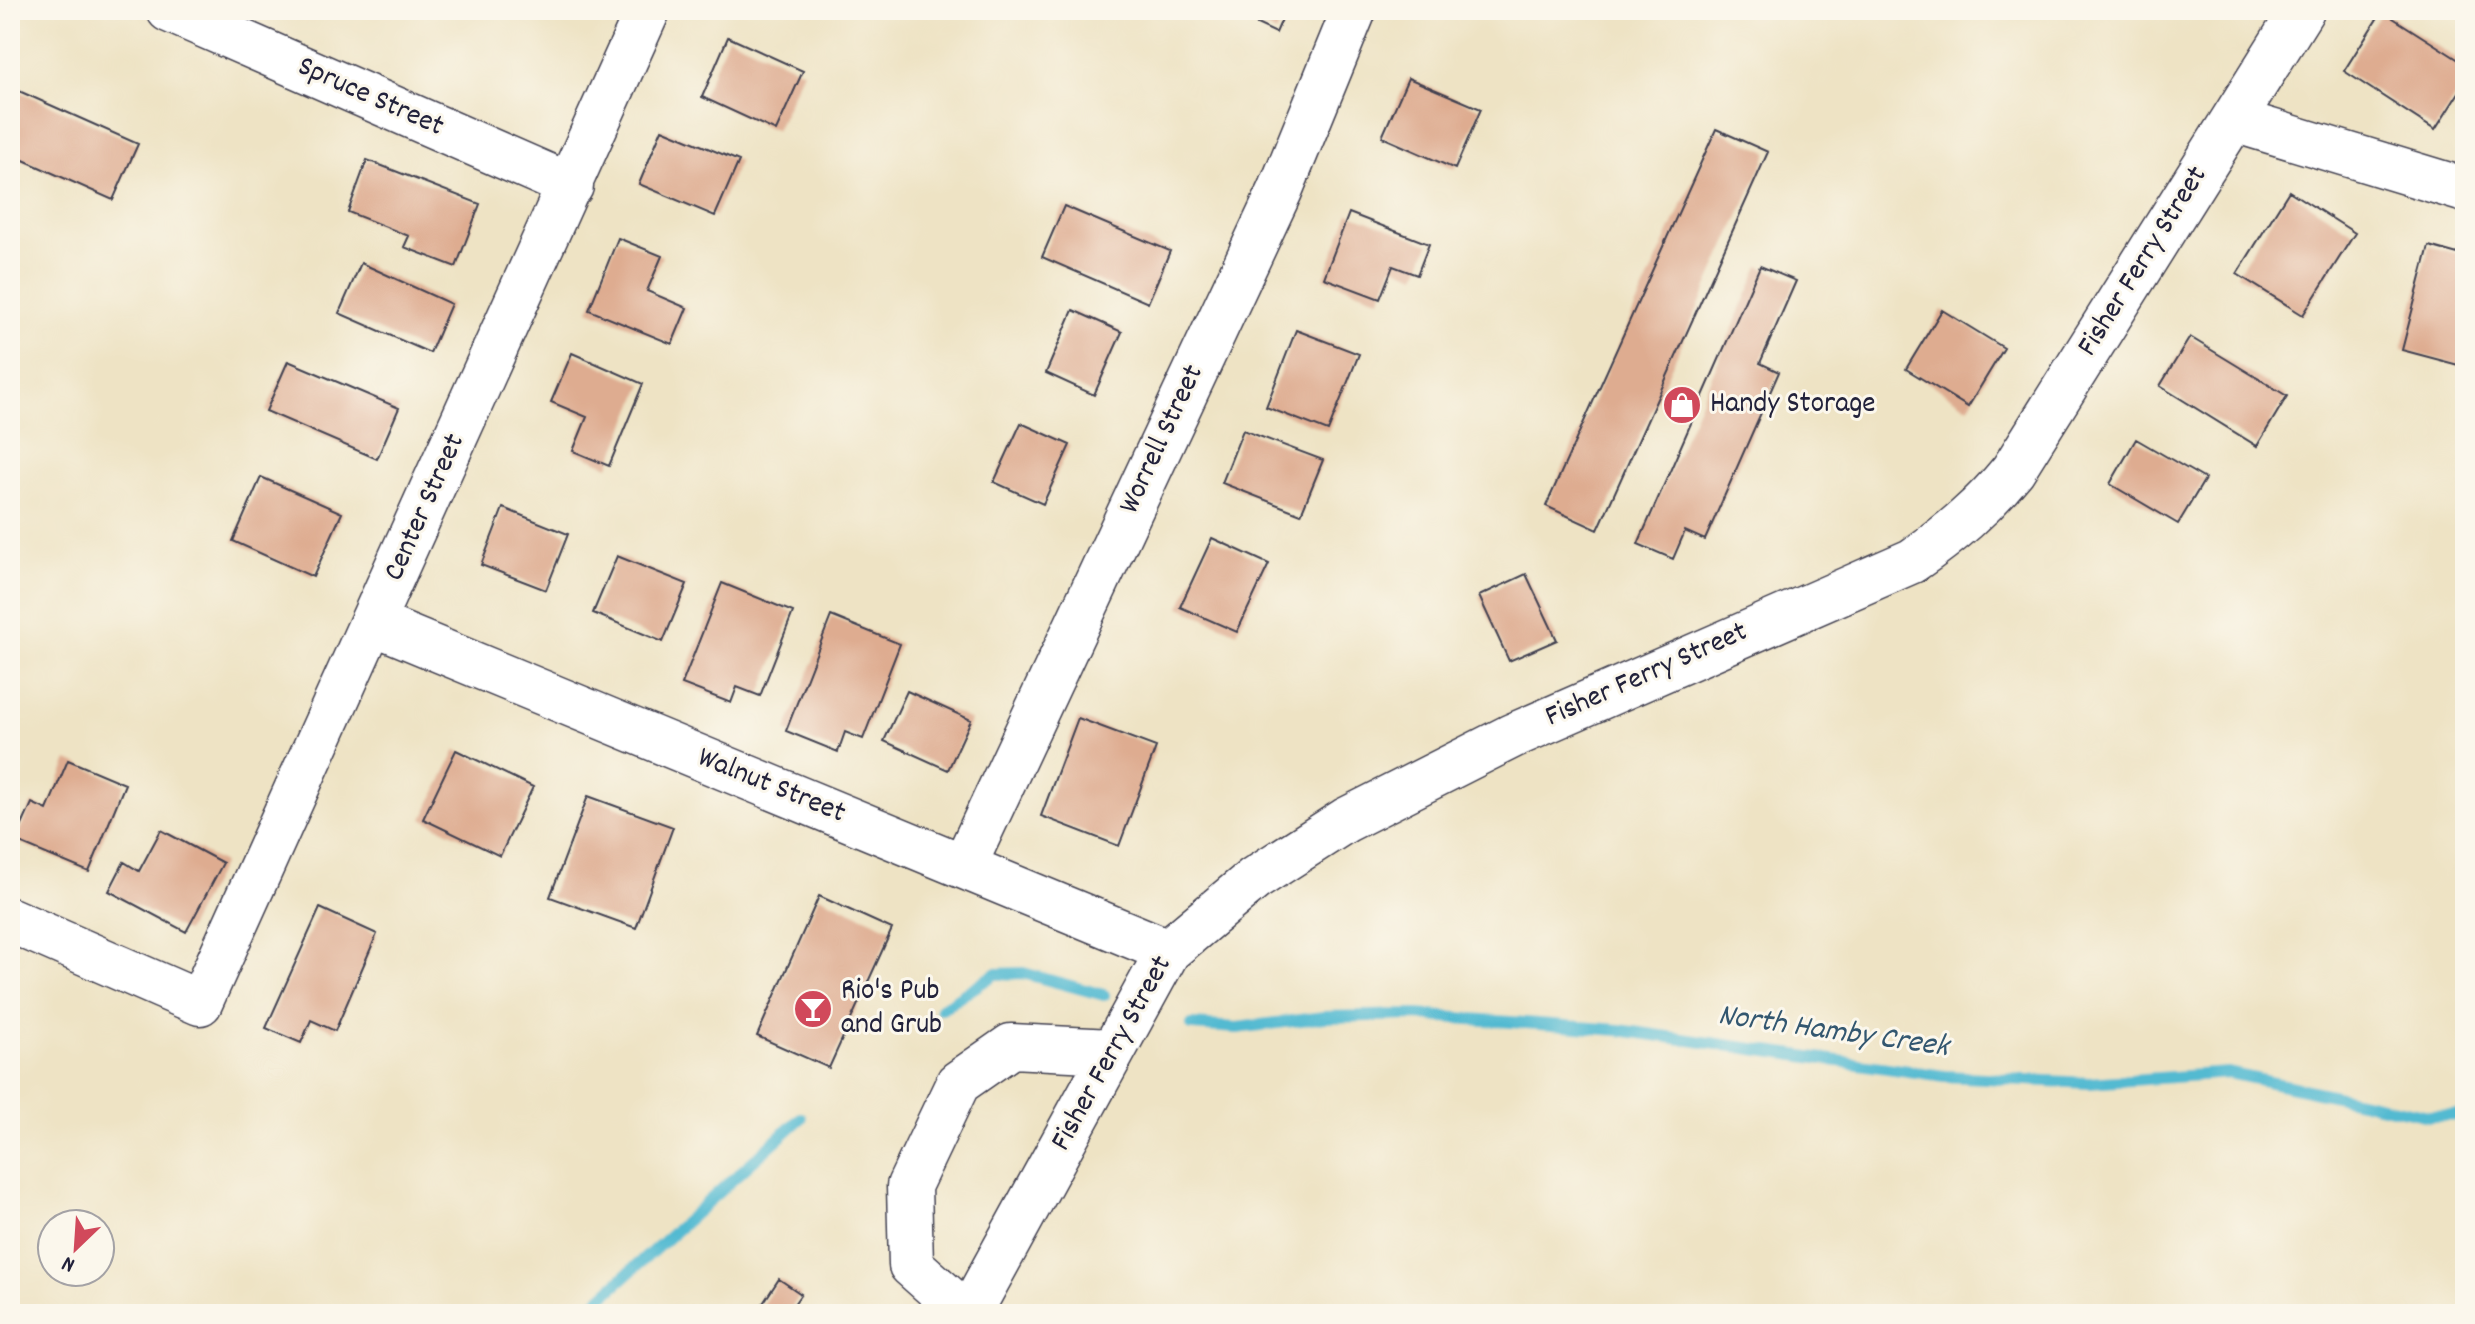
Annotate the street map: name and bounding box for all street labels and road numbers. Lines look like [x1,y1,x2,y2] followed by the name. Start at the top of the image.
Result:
[290,47,450,149] street label: Spruce Street
[2068,159,2220,365] street label: Fisher Ferry Street
[1110,358,1216,522] street label: Worrell Street
[374,428,478,588] street label: Center Street
[1539,612,1755,740] street label: Fisher Ferry Street
[691,738,851,836] street label: Walnut Street
[1042,949,1184,1159] street label: Fisher Ferry Street

